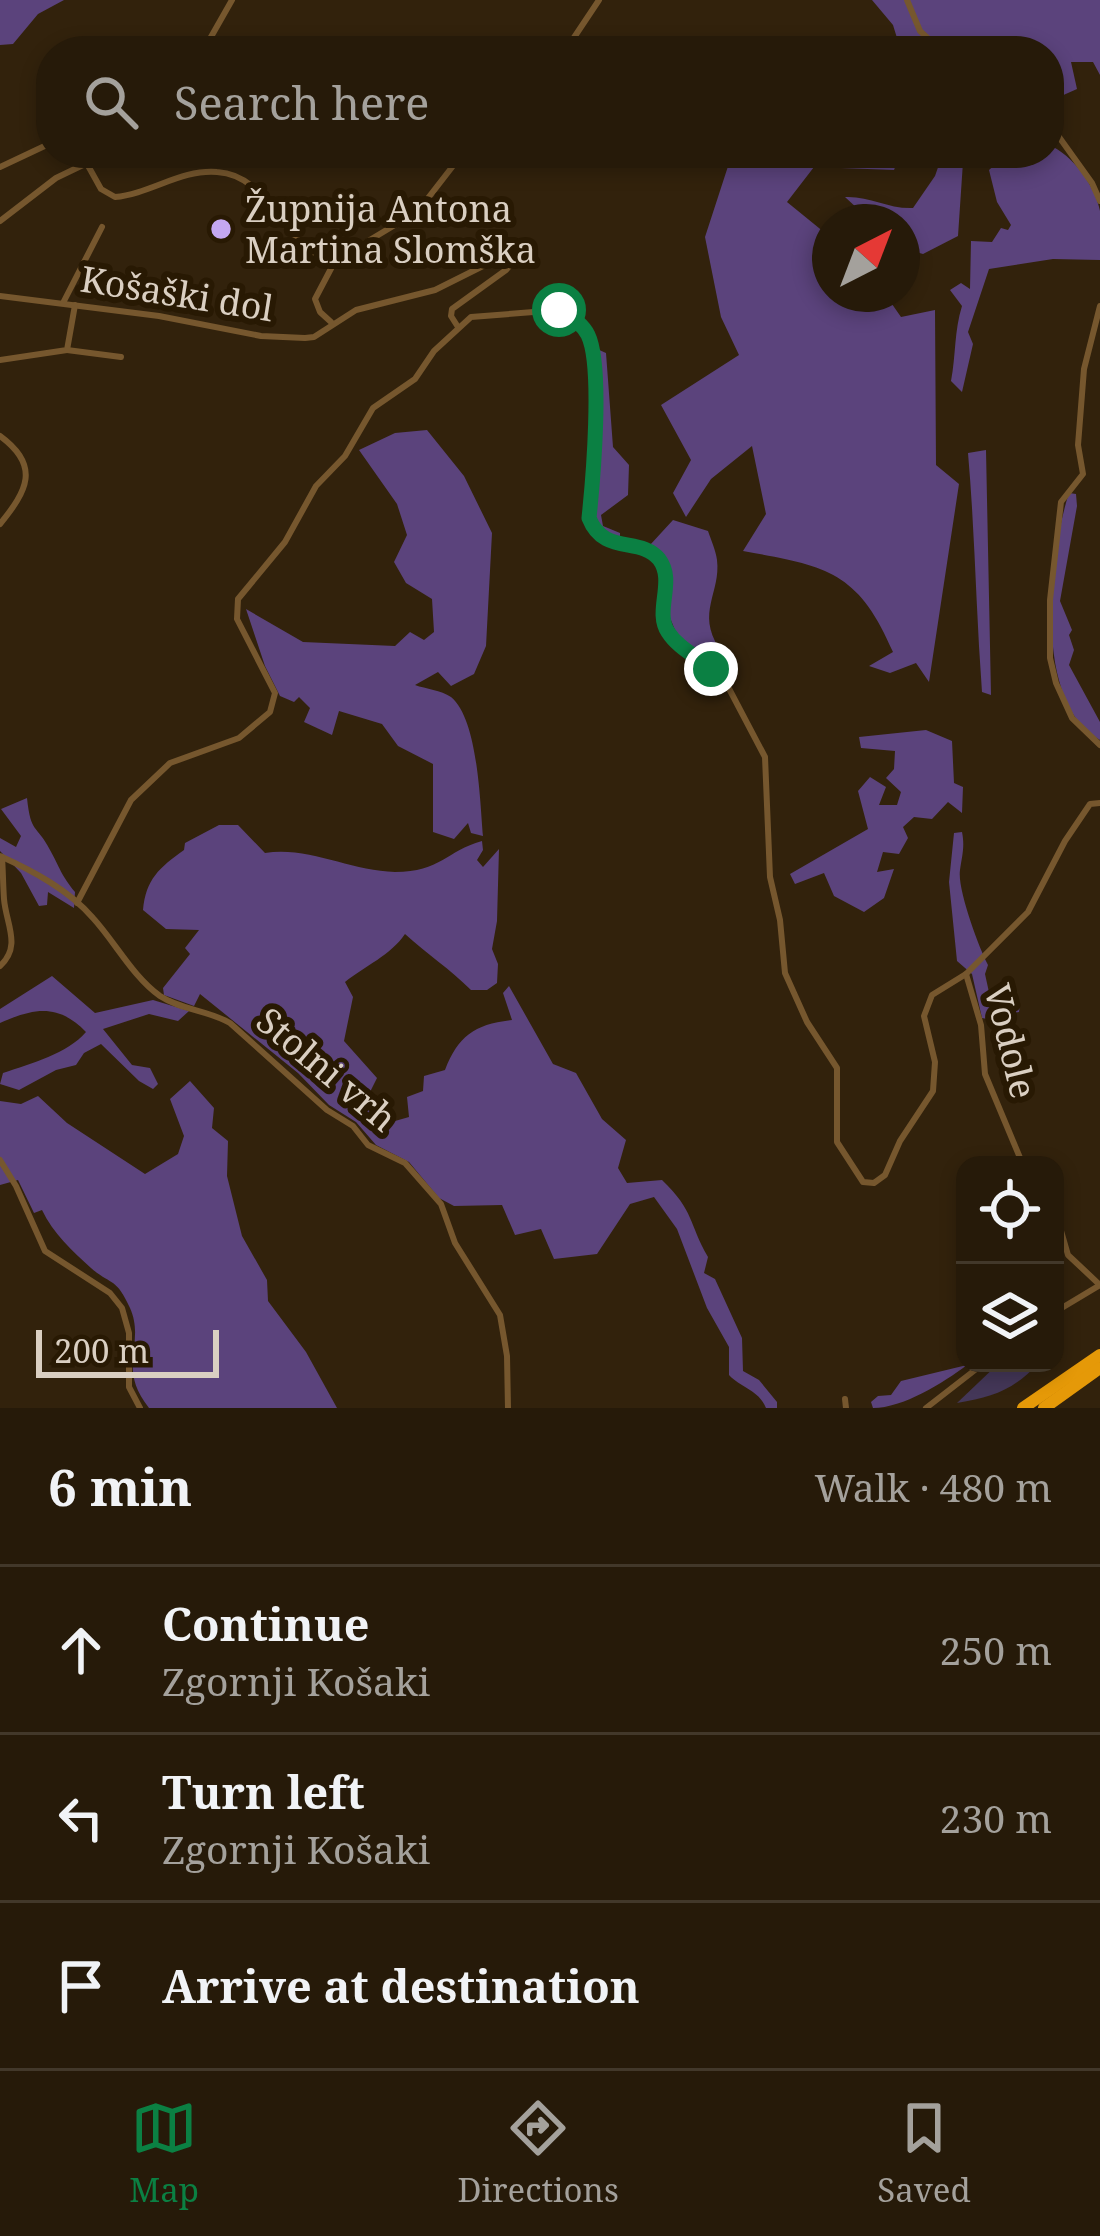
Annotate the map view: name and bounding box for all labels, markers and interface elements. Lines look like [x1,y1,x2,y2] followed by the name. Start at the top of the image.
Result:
[36,36,1064,168] search box
[78,69,144,135] icon: search
[174,72,429,133] text: Search here
[245,184,536,274] place label: Župnija Antona Martina Slomška
[812,204,920,312] north arrow
[208,216,234,242] marker: Župnija Antona Martina Slomška
[77,254,277,332] street label: Košaški dol
[532,283,586,337] route start
[684,642,738,696] route end
[973,979,1049,1103] street label: Vodole
[247,996,407,1142] street label: Stolni vrh
[956,1156,1064,1372] map controls
[956,1156,1064,1264] button: locate
[956,1264,1064,1372] button: layers
[36,1324,219,1377] scale bar
[54,1328,149,1373] text: 200 m
[48,1451,192,1521] text: 6 min
[815,1460,1052,1513] text: Walk · 480 m
[162,1593,370,1654] text: Continue
[48,1617,114,1683] icon: ahead
[940,1623,1052,1676] text: 250 m
[162,1654,430,1707] text: Zgornji Košaki
[162,1761,365,1822] text: Turn left
[48,1785,114,1851] icon: left
[940,1791,1052,1844] text: 230 m
[162,1822,430,1875] text: Zgornji Košaki
[48,1953,114,2019] icon: arrive
[162,1955,640,2016] text: Arrive at destination
[129,2095,199,2212] tab: Map
[457,2095,619,2212] tab: Directions
[877,2095,971,2212] tab: Saved

